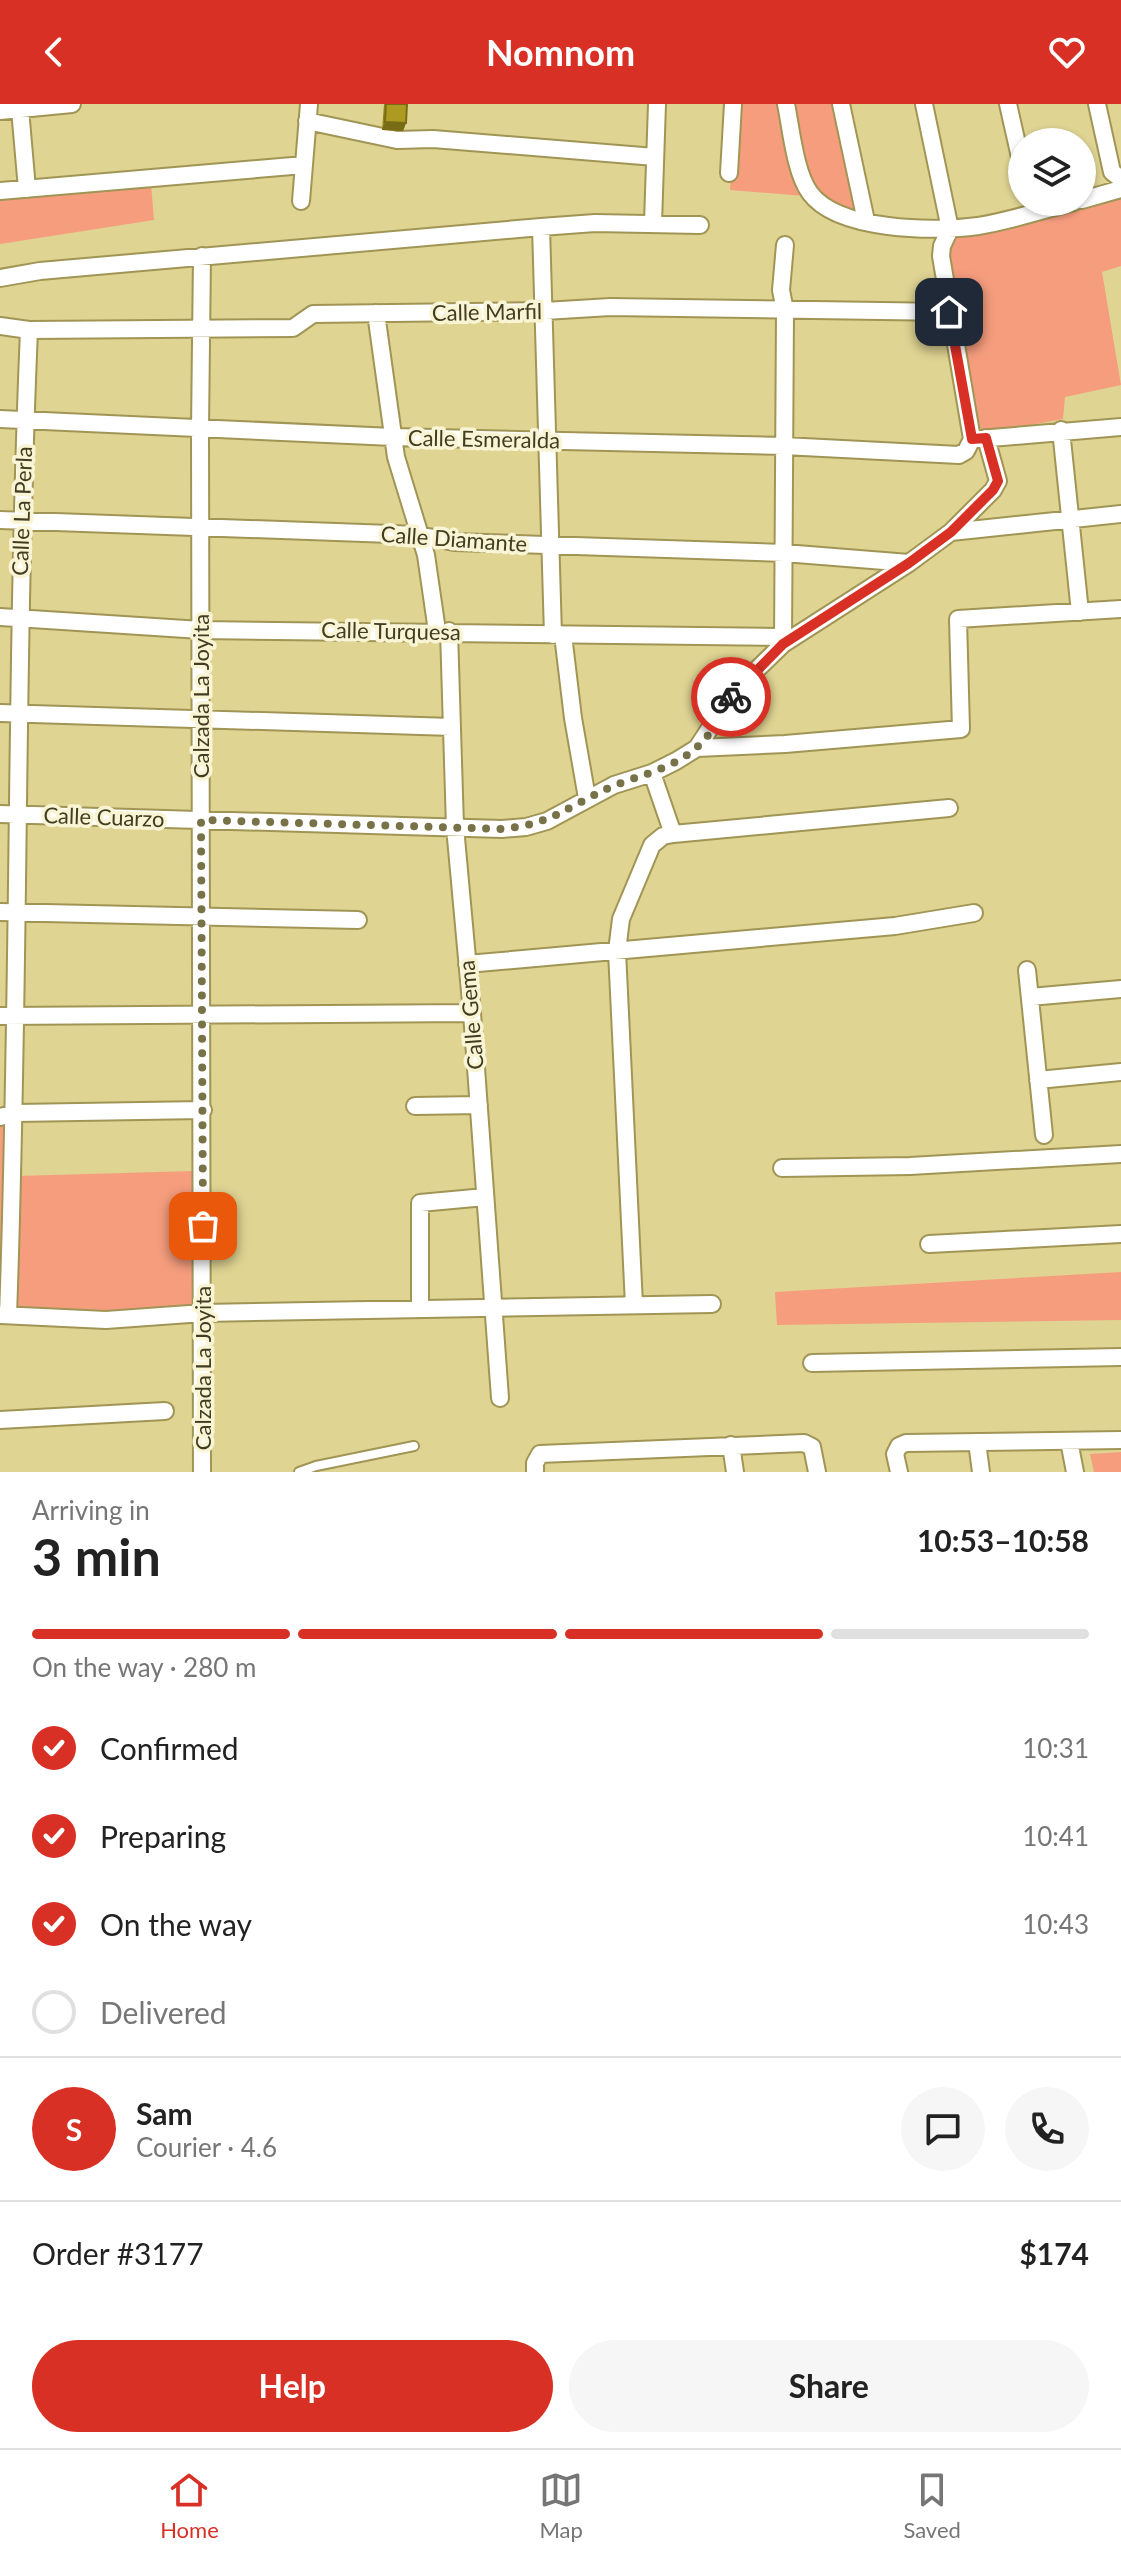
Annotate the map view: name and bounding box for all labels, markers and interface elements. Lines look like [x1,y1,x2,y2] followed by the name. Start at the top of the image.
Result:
[32,30,76,74] icon: back
[486,30,635,74] text: Nomnom
[1045,30,1089,74] icon: heart
[1008,128,1096,216] map controls
[1008,128,1096,216] button: layers
[915,278,983,346] pin
[927,290,971,334] icon: home
[432,297,542,326] street label: Calle Marfil
[408,424,560,453] street label: Calle Esmeralda
[6,446,37,576] street label: Calle La Perla
[380,520,528,557] street label: Calle Diamante
[187,614,214,778] street label: Calzada La Joyita
[321,616,461,645] street label: Calle Turquesa
[691,657,771,737] courier
[709,675,753,719] icon: bike
[43,801,165,832] street label: Calle Cuarzo
[452,959,489,1071] street label: Calle Gema
[169,1192,237,1260] pin
[181,1204,225,1248] icon: bag
[189,1286,216,1450] street label: Calzada La Joyita
[32,1494,150,1526] text: Arriving in
[917,1522,1089,1558] text: 10:53–10:58
[32,1525,161,1587] text: 3 min
[32,1651,256,1683] text: On the way · 280 m
[32,1726,76,1770] icon: check
[100,1730,239,1766] text: Confirmed
[1022,1732,1089,1764] text: 10:31
[32,1814,76,1858] icon: check
[100,1818,226,1854] text: Preparing
[1022,1820,1089,1852] text: 10:41
[32,1902,76,1946] icon: check
[100,1906,252,1942] text: On the way
[1022,1908,1089,1940] text: 10:43
[100,1994,227,2030] text: Delivered
[901,2087,985,2171] button: chat
[1005,2087,1089,2171] button: phone
[136,2095,193,2131] text: Sam
[66,2111,82,2147] text: S
[136,2131,277,2163] text: Courier · 4.6
[32,2235,204,2271] text: Order #3177
[1019,2235,1089,2271] text: $174
[32,2340,553,2432] button: Help
[569,2340,1089,2432] button: Share
[160,2468,219,2543] tab: Home
[539,2468,583,2543] tab: Map
[903,2468,961,2543] tab: Saved

